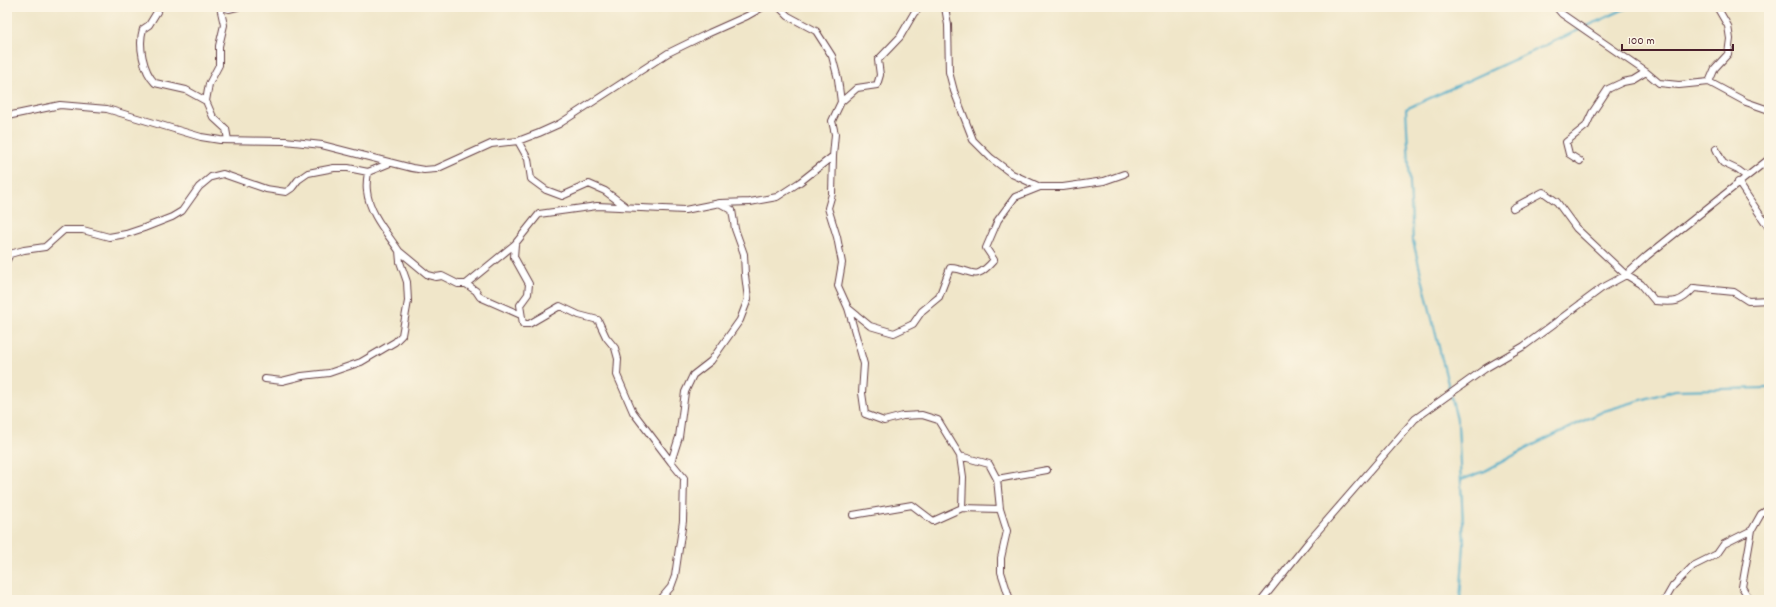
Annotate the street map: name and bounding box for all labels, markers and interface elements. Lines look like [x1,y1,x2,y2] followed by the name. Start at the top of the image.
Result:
[1622,26,1733,52] scale bar
[1628,33,1655,50] text: 100 m

